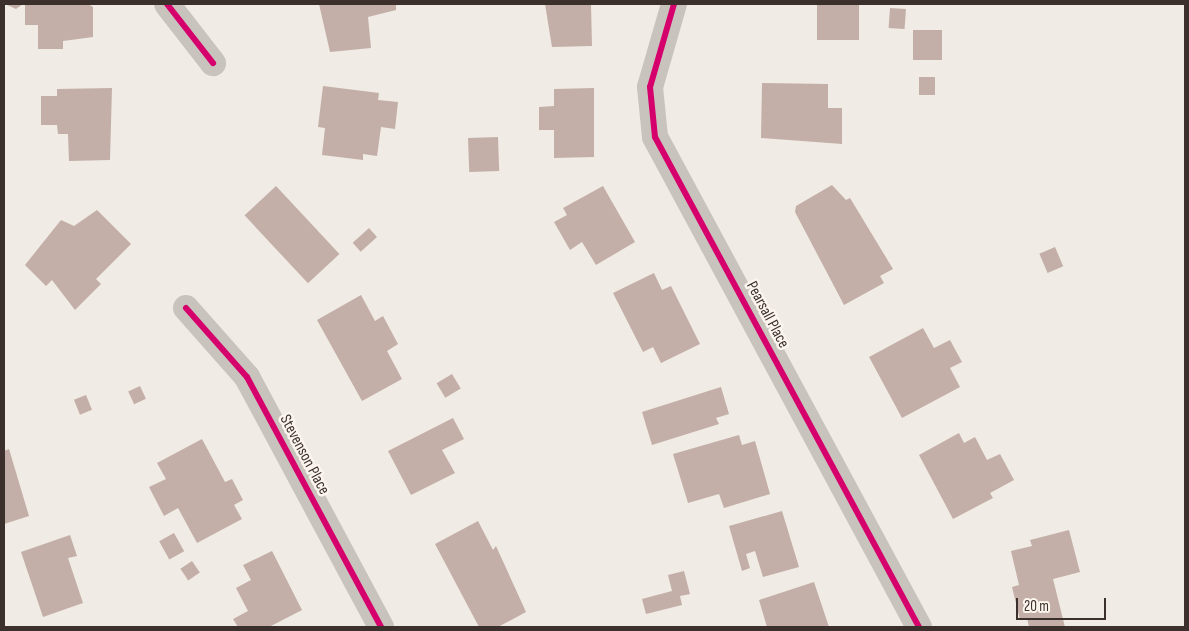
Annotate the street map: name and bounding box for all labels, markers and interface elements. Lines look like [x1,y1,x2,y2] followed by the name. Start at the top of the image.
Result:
[741,278,793,352] street label: Pearsall Place
[275,412,333,498] street label: Stevenson Place
[1019,588,1109,620] scale bar
[1024,597,1049,616] text: 20 m

